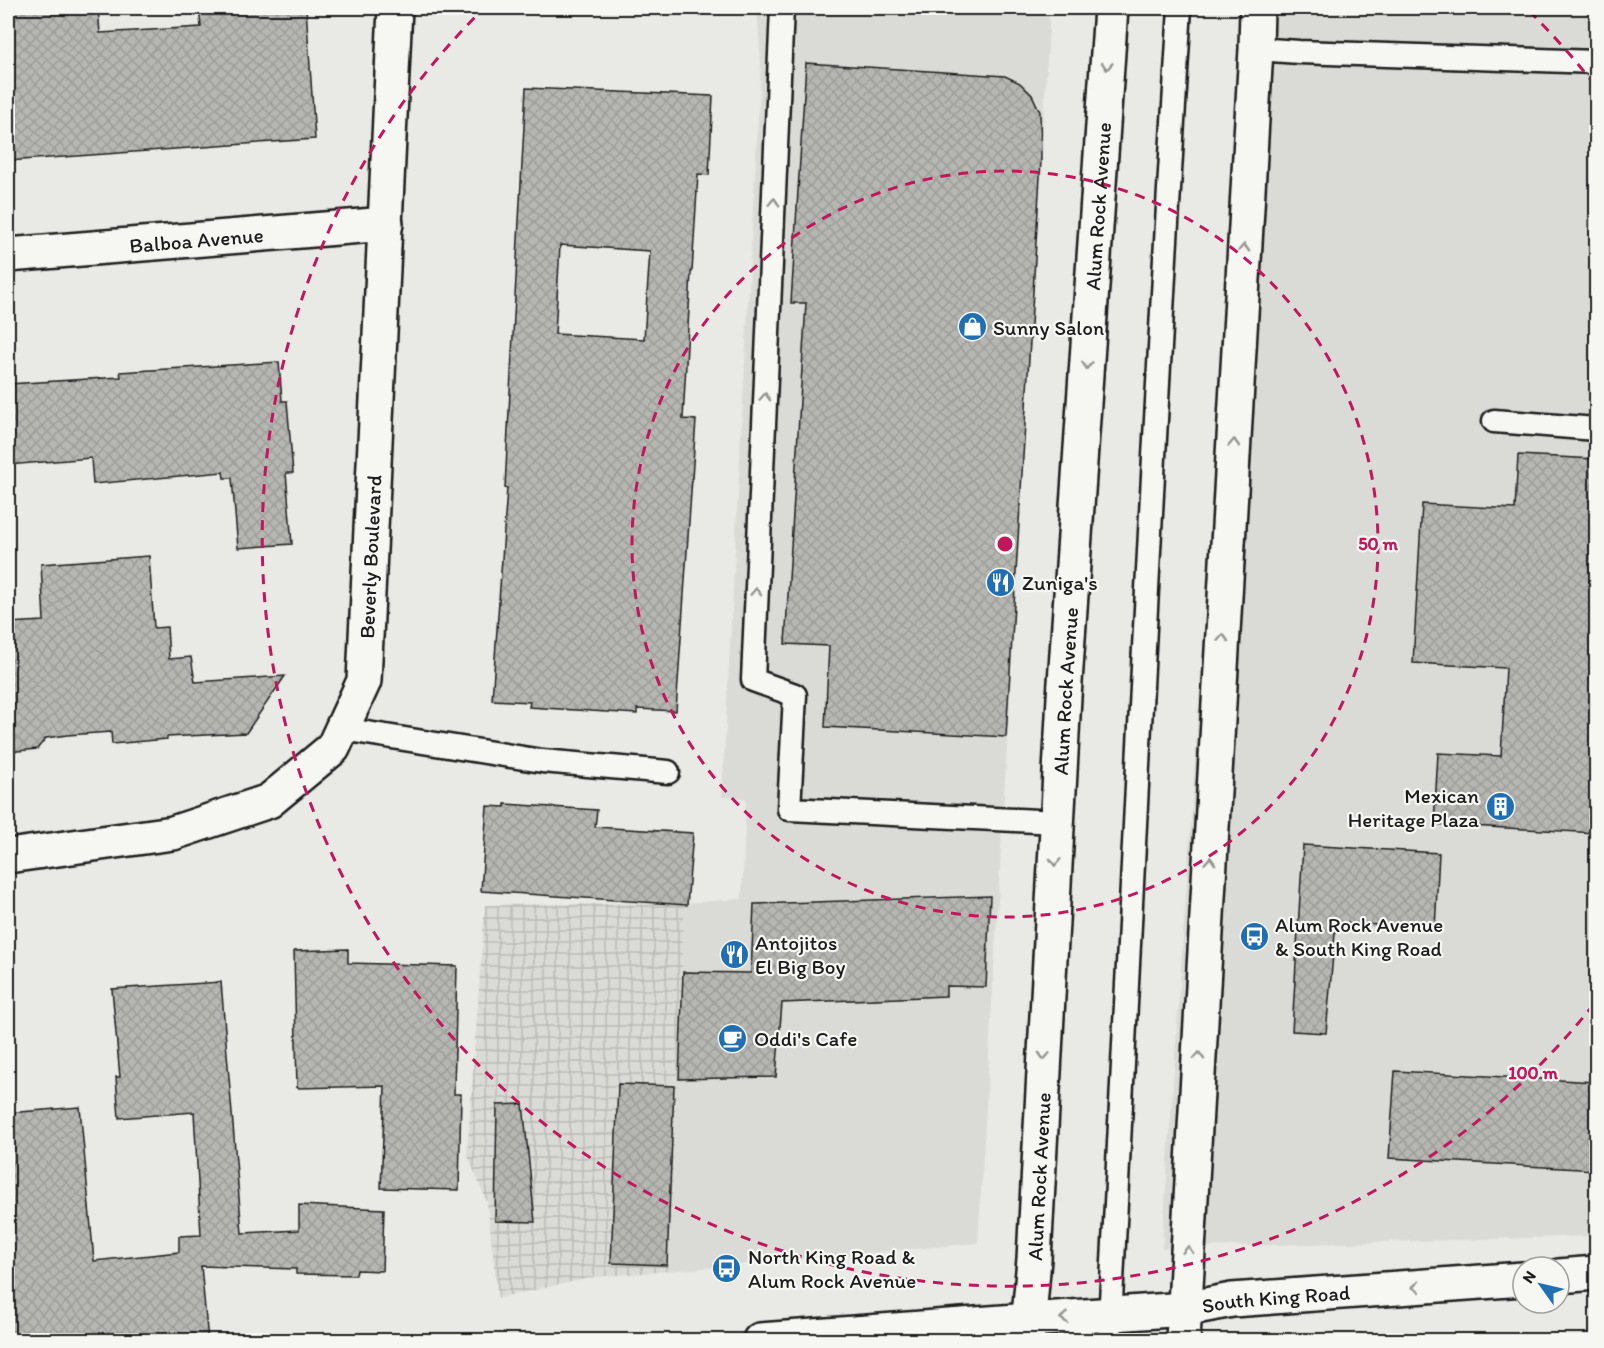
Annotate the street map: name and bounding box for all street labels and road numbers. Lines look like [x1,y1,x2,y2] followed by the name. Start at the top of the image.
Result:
[1079,121,1116,291] street label: Alum Rock Avenue
[128,222,264,258] street label: Balboa Avenue
[353,474,386,639] street label: Beverly Boulevard
[1047,606,1083,776] street label: Alum Rock Avenue
[1021,1092,1055,1261] street label: Alum Rock Avenue
[1200,1279,1351,1318] street label: South King Road

